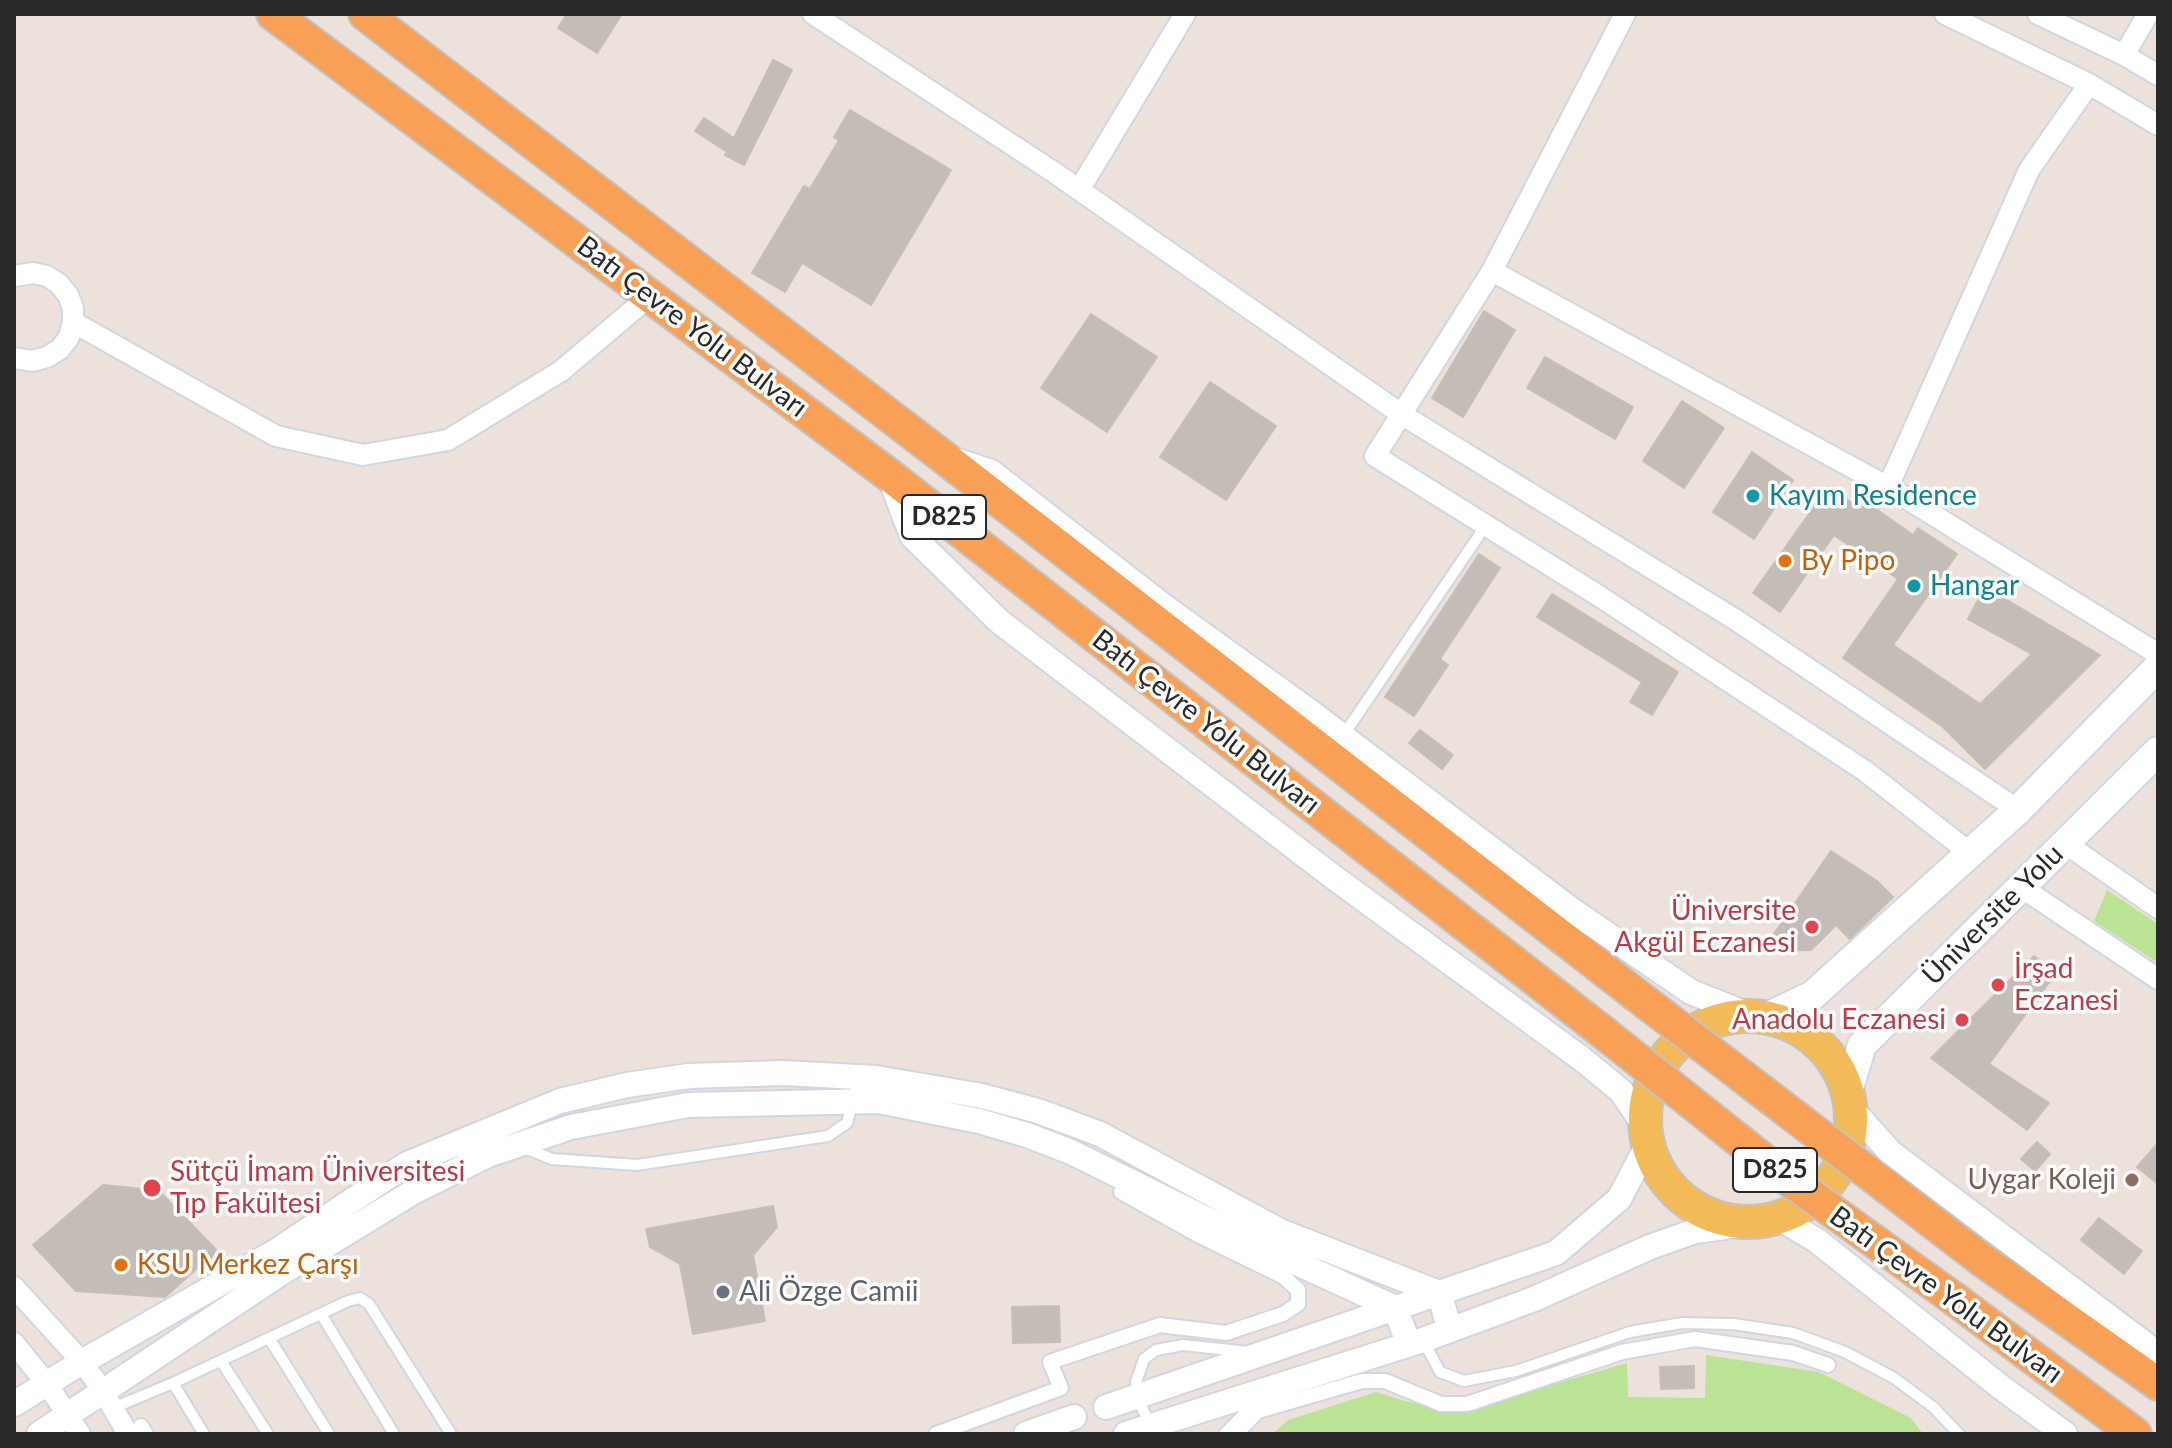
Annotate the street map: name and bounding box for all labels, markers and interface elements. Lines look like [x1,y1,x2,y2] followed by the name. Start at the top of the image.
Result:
[570,229,814,425] street label: Batı Çevre Yolu Bulvarı
[1769,479,1977,513] place label: Kayım Residence
[1744,487,1762,505] marker: Kayım Residence
[902,495,986,539] road number: D825
[1801,544,1895,578] place label: By Pipo
[1776,552,1794,570] marker: By Pipo
[1930,569,2019,603] place label: Hangar
[1905,577,1923,595] marker: Hangar
[1085,623,1327,821] street label: Batı Çevre Yolu Bulvarı
[1916,838,2070,992] street label: Üniversite Yolu
[1614,894,1796,960] place label: Üniversite Akgül Eczanesi
[1803,918,1821,936] marker: Üniversite Akgül Eczanesi
[2014,952,2119,1018] place label: İrşad Eczanesi
[1989,976,2007,994] marker: İrşad Eczanesi
[1732,1003,1946,1037] place label: Anadolu Eczanesi
[1953,1011,1971,1029] marker: Anadolu Eczanesi
[1733,1148,1817,1192] road number: D825
[170,1155,465,1221] place label: Sütçü İmam Üniversitesi Tıp Fakültesi
[1967,1163,2116,1197] place label: Uygar Koleji
[2123,1171,2141,1189] marker: Uygar Koleji
[141,1177,163,1199] marker: Sütçü İmam Üniversitesi Tıp Fakültesi
[1823,1199,2069,1391] street label: Batı Çevre Yolu Bulvarı
[137,1248,359,1282] place label: KSU Merkez Çarşı
[112,1256,130,1274] marker: KSU Merkez Çarşı
[739,1275,919,1309] place label: Ali Özge Camii
[714,1283,732,1301] marker: Ali Özge Camii

